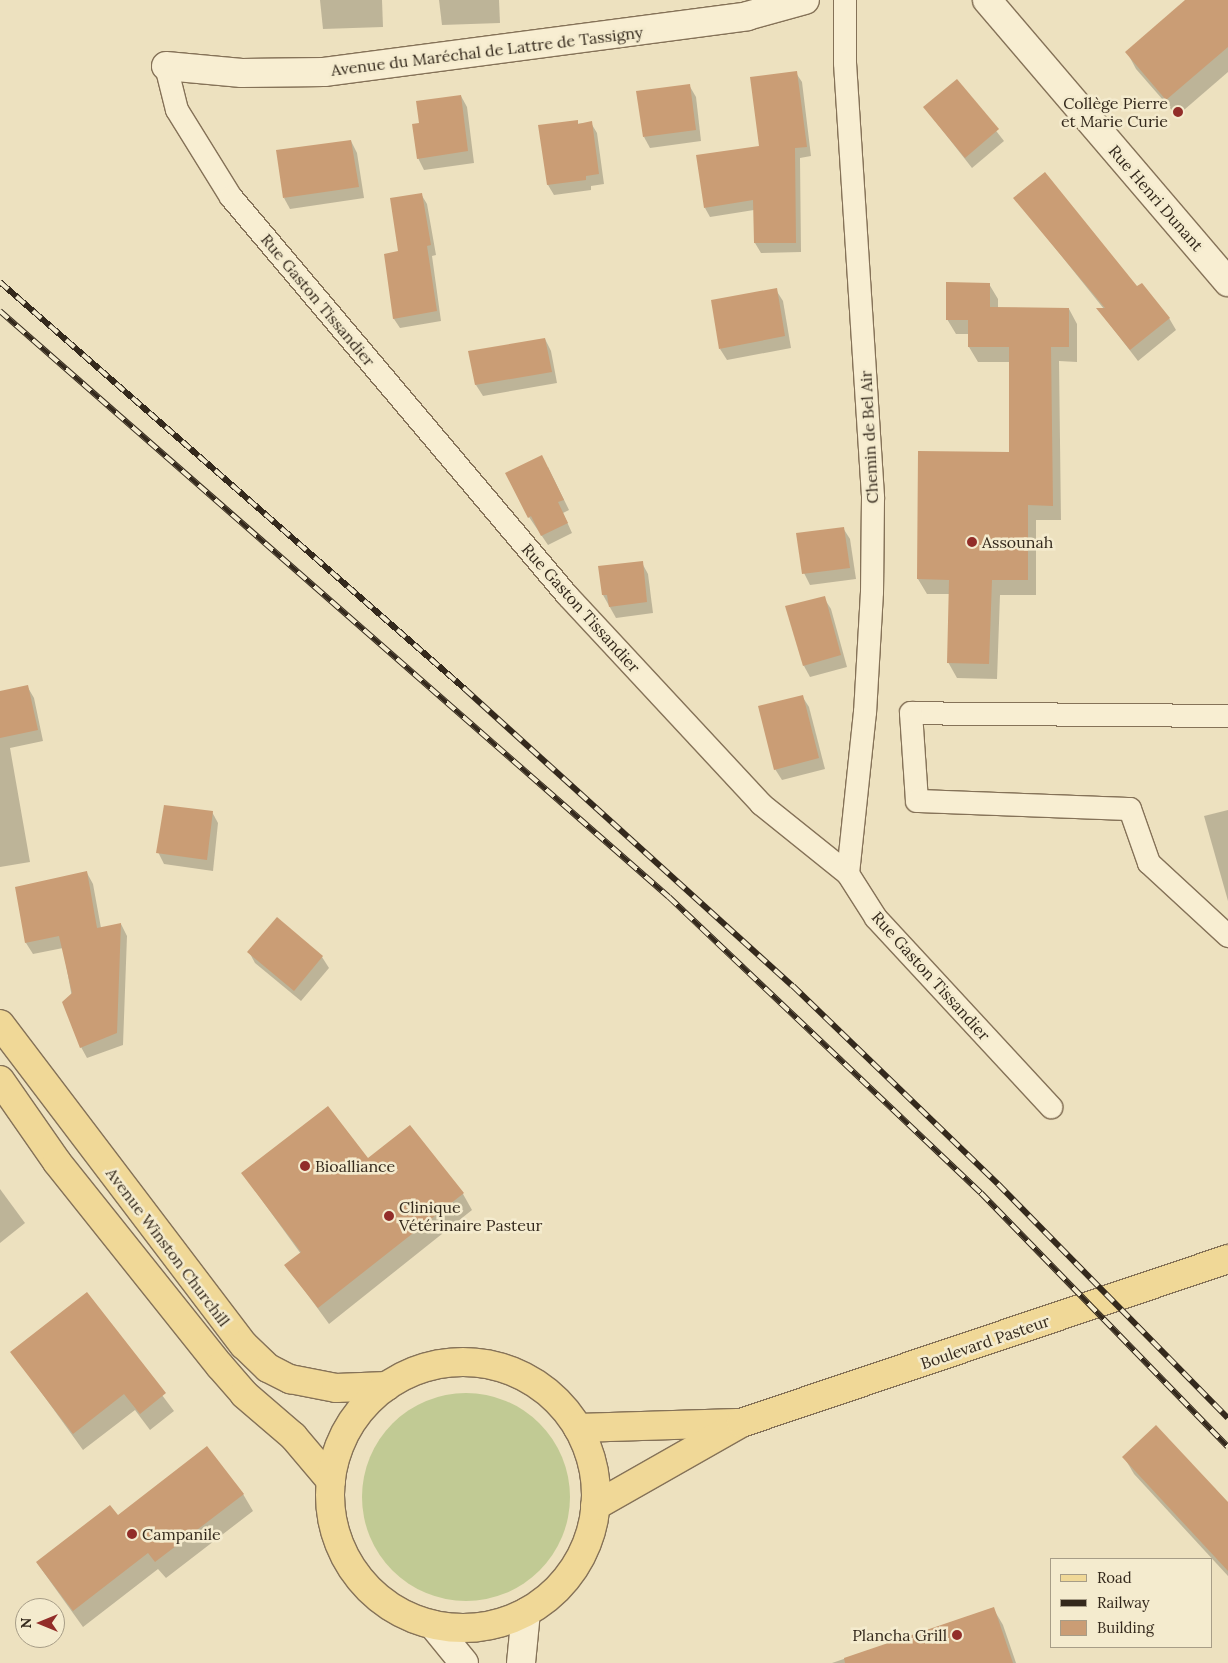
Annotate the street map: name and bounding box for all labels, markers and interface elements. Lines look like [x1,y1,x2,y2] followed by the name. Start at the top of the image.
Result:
[330,22,644,80] street label: Avenue du Maréchal de Lattre de Tassigny
[1061,93,1168,131] place label: Collège Pierre et Marie Curie
[1172,106,1184,118] marker: Collège Pierre et Marie Curie
[1105,141,1207,255] street label: Rue Henri Dunant
[257,230,379,370] street label: Rue Gaston Tissandier
[856,370,882,504] street label: Chemin de Bel Air
[982,532,1053,552] place label: Assounah
[966,536,978,548] marker: Assounah
[518,540,644,676] street label: Rue Gaston Tissandier
[868,908,994,1044] street label: Rue Gaston Tissandier
[315,1156,395,1176] place label: Bioalliance
[299,1160,311,1172] marker: Bioalliance
[102,1164,234,1330] street label: Avenue Winston Churchill
[399,1197,542,1235] place label: Clinique Vétérinaire Pasteur
[383,1210,395,1222] marker: Clinique Vétérinaire Pasteur
[918,1311,1052,1373] street label: Boulevard Pasteur
[142,1524,221,1544] place label: Campanile
[126,1528,138,1540] marker: Campanile
[1050,1558,1213,1648] legend
[1097,1568,1132,1587] text: Road
[1097,1593,1150,1612] text: Railway
[15,1598,65,1648] north arrow
[17,1618,35,1628] text: N
[1097,1618,1154,1637] text: Building
[852,1625,947,1645] place label: Plancha Grill
[951,1629,963,1641] marker: Plancha Grill

